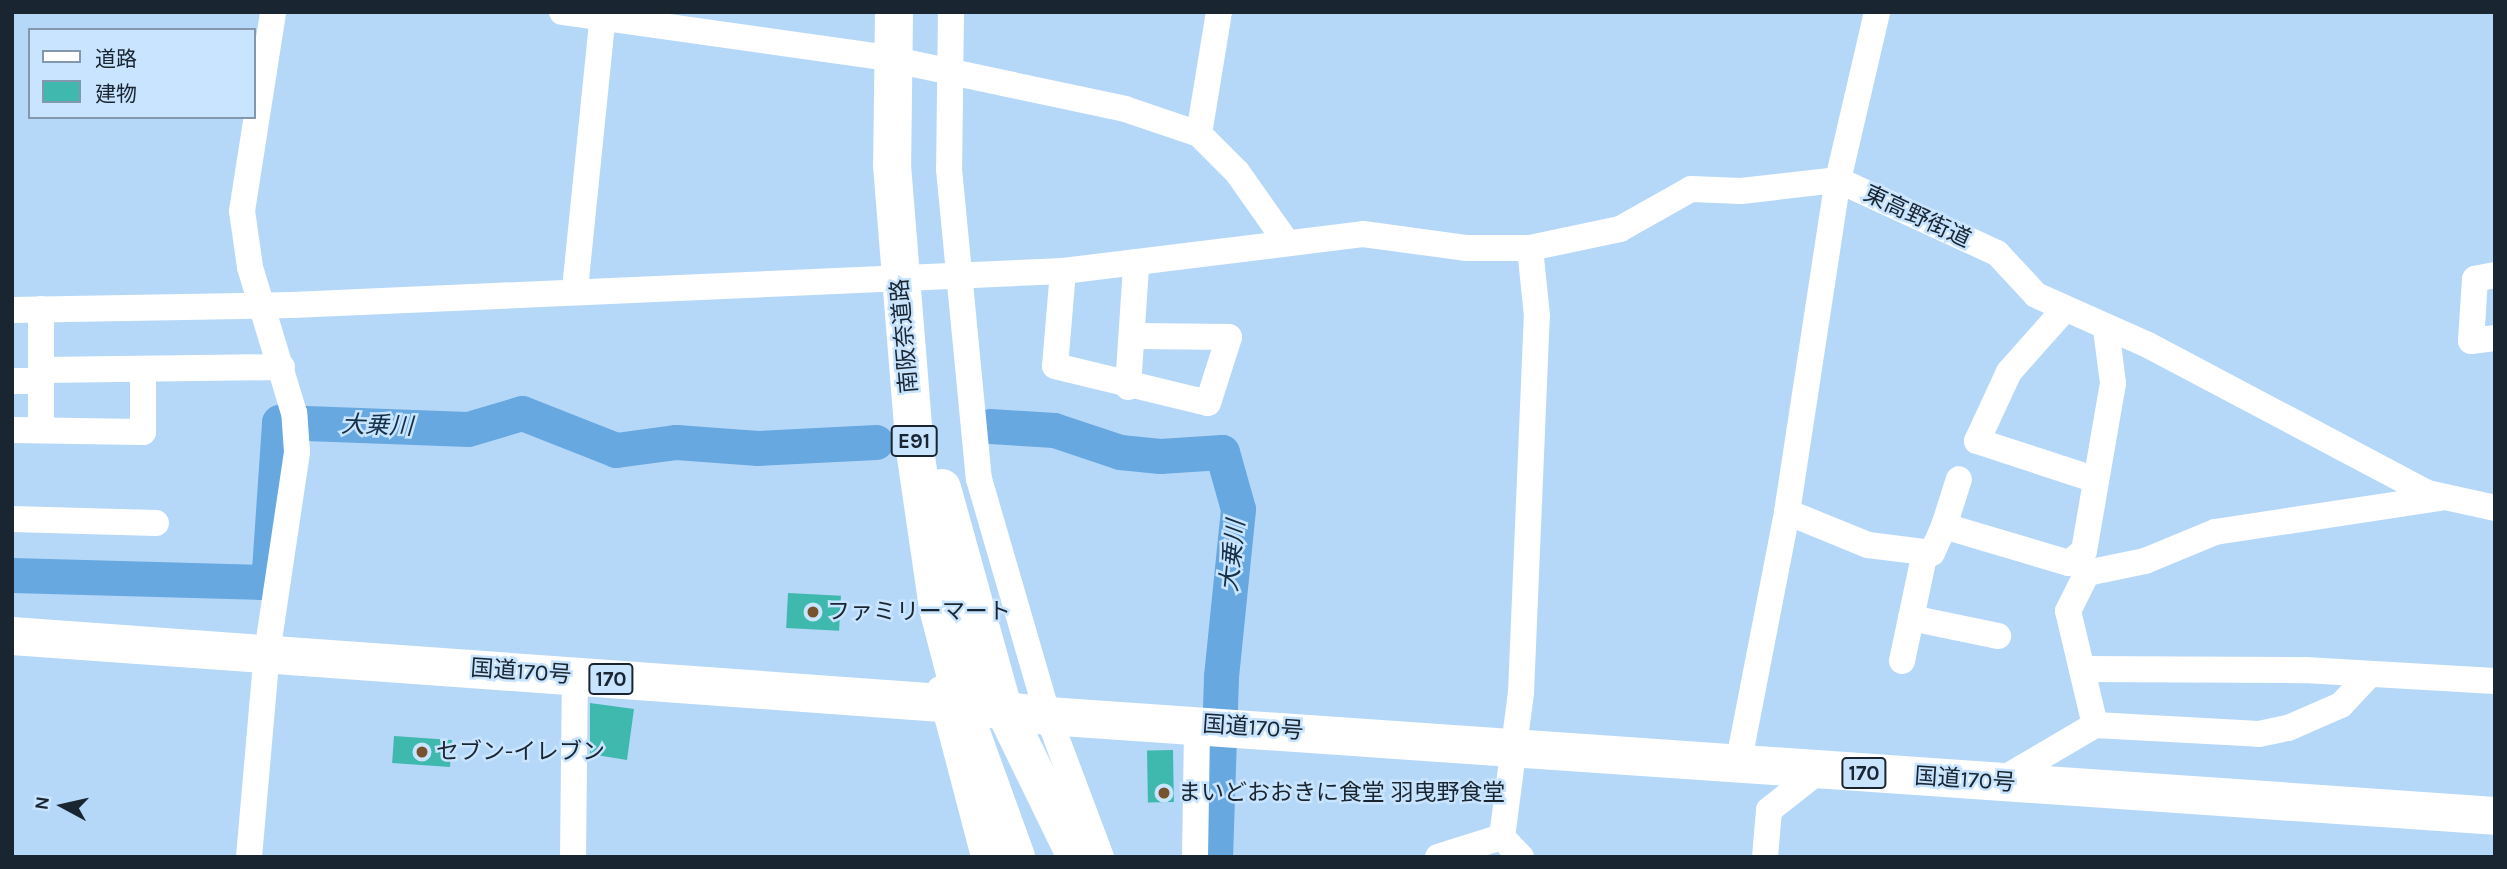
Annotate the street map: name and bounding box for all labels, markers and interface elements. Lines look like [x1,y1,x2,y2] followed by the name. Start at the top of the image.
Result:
[28,28,256,119] legend
[95,47,137,71] text: 道路
[95,82,137,106] text: 建物
[1859,180,1975,254] street label: 東高野街道
[886,278,924,394] street label: 南阪奈道路
[341,410,413,442] water label: 大乗川
[890,424,939,458] road number: E91
[1215,519,1251,593] water label: 大乗川
[827,598,1011,626] place label: ファミリーマート
[805,604,821,620] marker: ファミリーマート
[470,655,572,689] street label: 国道170号
[588,662,634,696] road number: 170
[1202,711,1304,745] street label: 国道170号
[436,738,605,766] place label: セブン-イレブン
[414,744,430,760] marker: セブン-イレブン
[1841,756,1887,790] road number: 170
[1914,763,2016,797] street label: 国道170号
[28,771,98,841] north arrow
[1178,779,1505,807] place label: まいどおおきに食堂 羽曳野食堂
[1156,785,1172,801] marker: まいどおおきに食堂 羽曳野食堂
[30,795,54,811] text: N

